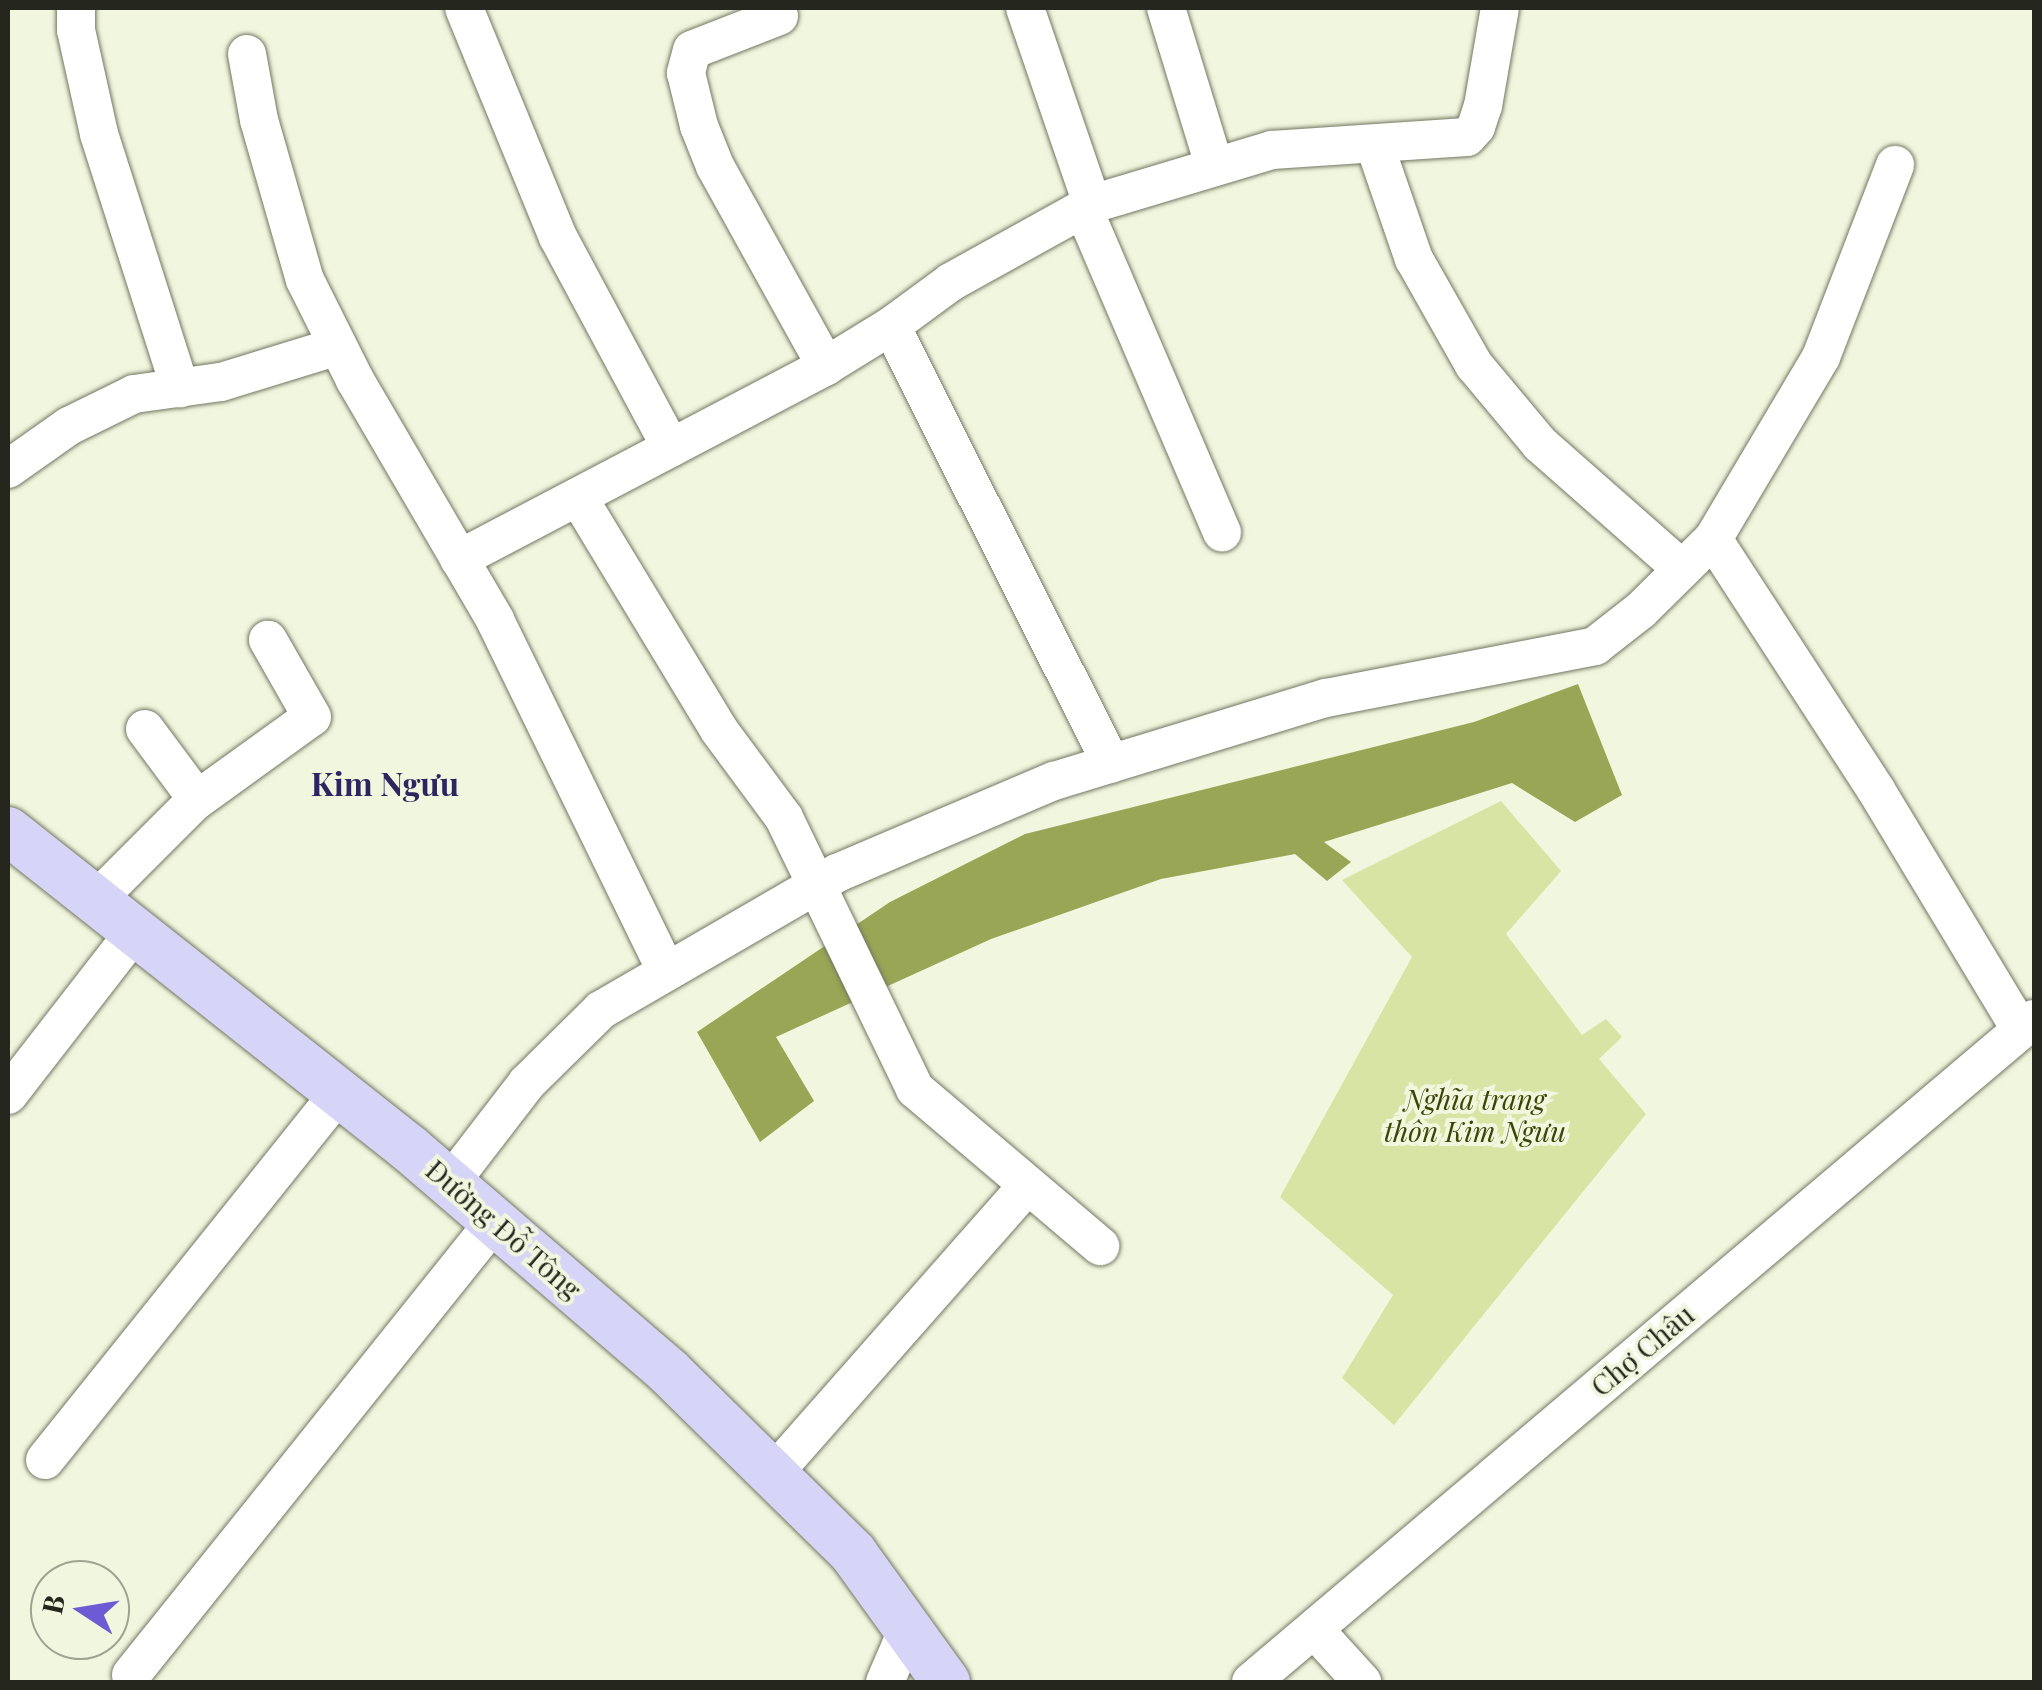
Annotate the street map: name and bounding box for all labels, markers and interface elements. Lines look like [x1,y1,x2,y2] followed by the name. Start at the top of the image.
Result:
[311,764,459,802] district label: Kim Ngưu
[1384,1082,1566,1148] park label: Nghĩa trang thôn Kim Ngưu
[419,1152,589,1306] street label: Đường Đỗ Tông
[1584,1297,1700,1403] street label: Chợ Châu
[30,1560,130,1660] north arrow
[32,1591,72,1617] text: B

